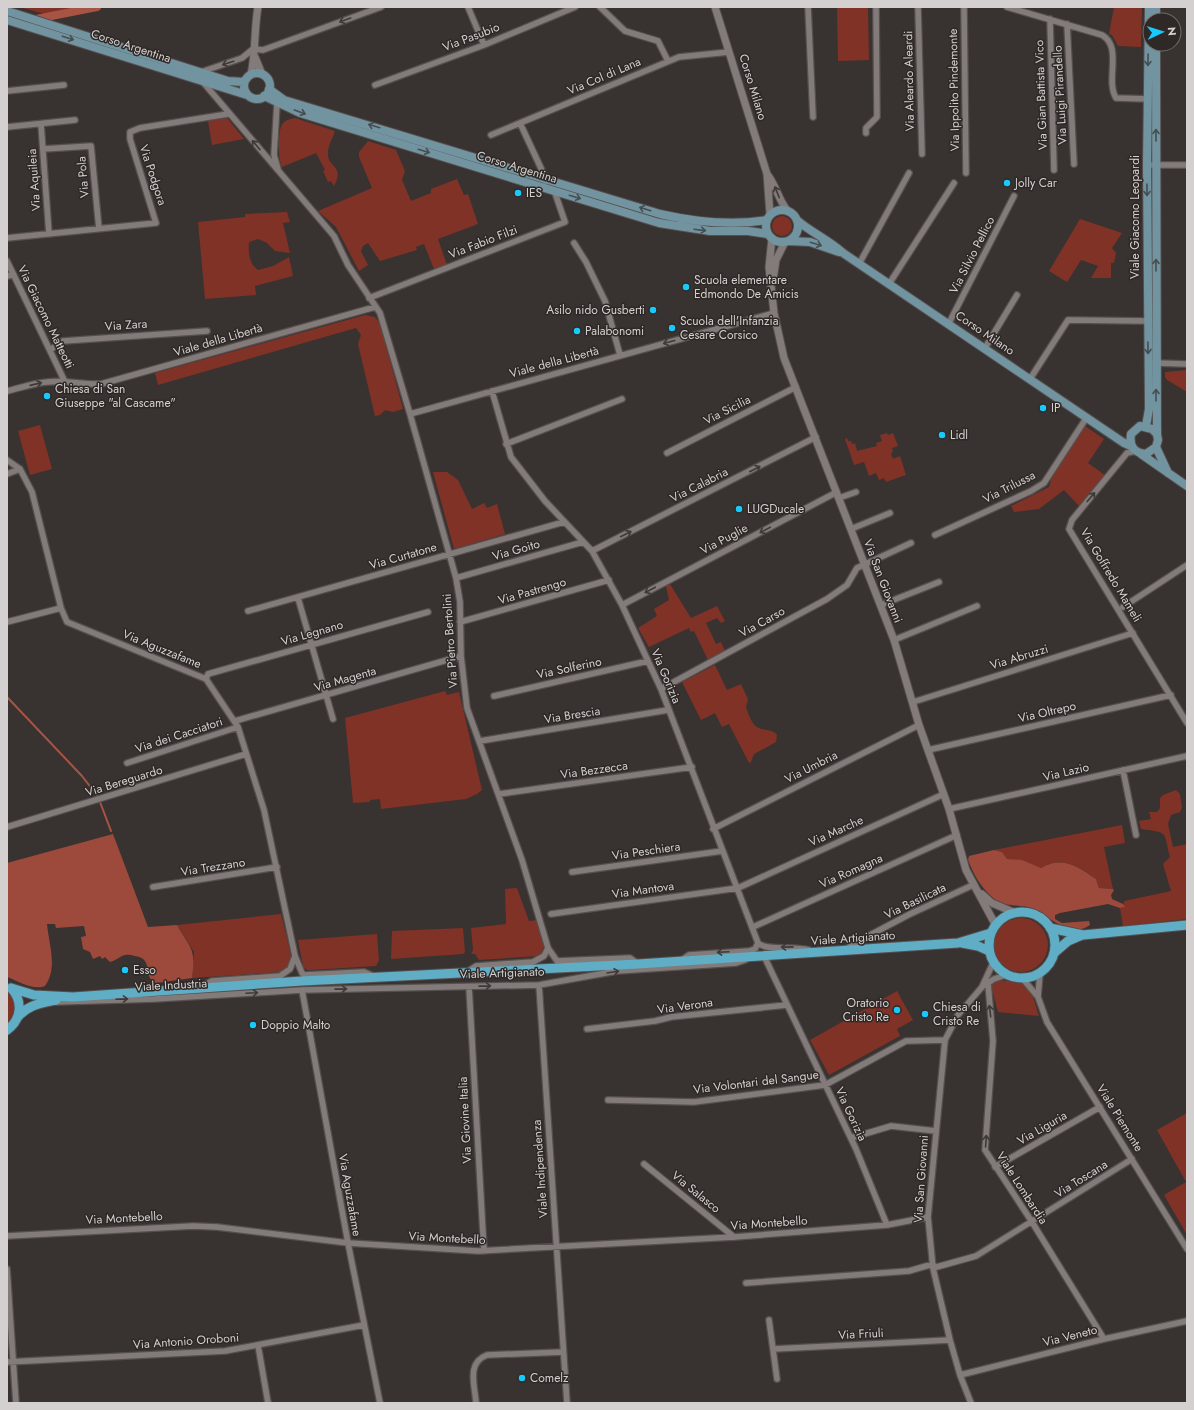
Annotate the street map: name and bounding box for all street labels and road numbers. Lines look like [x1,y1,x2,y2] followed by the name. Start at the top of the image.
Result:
[440,18,503,56] street label: Via Pasubio
[89,25,174,67] street label: Corso Argentina
[944,28,964,152] street label: Via Ippolito Pindemonte
[899,30,919,132] street label: Via Aleardo Aleardi
[1030,39,1052,150] street label: Via Gian Battista Vico
[1048,44,1072,145] street label: Via Luigi Pirandello
[564,52,644,100] street label: Via Col di Lana
[734,52,772,123] street label: Corso Milano
[135,142,171,208] street label: Via Podgora
[475,146,560,188] street label: Corso Argentina
[23,148,45,212] street label: Via Aquileia
[72,155,94,199] street label: Via Pola
[1126,155,1144,279] street label: Viale Giacomo Leopardi
[945,213,999,297] street label: Via Silvio Pellico
[446,221,520,263] street label: Via Fabio Filzi
[13,262,79,372] street label: Via Giacomo Matteotti
[952,306,1019,360] street label: Corso Milano
[104,315,148,335] street label: Via Zara
[171,319,265,361] street label: Viale della Libertà
[507,341,601,383] street label: Viale della Libertà
[700,390,754,430] street label: Via Sicilia
[667,463,731,507] street label: Via Calabria
[980,466,1039,508] street label: Via Trilussa
[697,519,751,559] street label: Via Puglie
[1076,524,1146,626] street label: Via Goffredo Mameli
[490,534,542,565] street label: Via Goito
[859,537,907,625] street label: Via San Giovanni
[367,538,439,574] street label: Via Curtatone
[496,573,569,609] street label: Via Pastrengo
[438,593,462,689] street label: Via Pietro Bertolini
[736,602,789,642] street label: Via Carso
[279,615,346,650] street label: Via Legnano
[120,625,204,673] street label: Via Aguzzafame
[988,640,1050,674] street label: Via Abruzzi
[646,646,686,706] street label: Via Gorizia
[535,652,604,684] street label: Via Solferino
[312,661,378,696] street label: Via Magenta
[1016,696,1078,727] street label: Via Oltrepo
[543,702,602,728] street label: Via Brescia
[133,712,225,758] street label: Via dei Cacciatori
[781,746,841,788] street label: Via Umbria
[559,756,629,784] street label: Via Bezzecca
[1041,758,1091,786] street label: Via Lazio
[83,761,165,801] street label: Via Bereguardo
[806,811,866,851] street label: Via Marche
[611,837,682,865] street label: Via Peschiera
[816,849,886,893] street label: Via Romagna
[179,853,247,881] street label: Via Trezzano
[611,877,675,903] street label: Via Mantova
[881,878,949,924] street label: Via Basilicata
[810,926,896,950] street label: Viale Artigianato
[459,963,545,983] street label: Viale Artigianato
[134,974,208,996] street label: Viale Industria
[656,993,714,1019] street label: Via Verona
[692,1065,820,1099] street label: Via Volontari del Sangue
[454,1076,476,1164] street label: Via Giovine Italia
[1092,1081,1148,1155] street label: Viale Piemonte
[831,1084,871,1144] street label: Via Gorizia
[1014,1106,1071,1150] street label: Via Liguria
[528,1119,552,1219] street label: Viale Indipendenza
[909,1134,933,1224] street label: Via San Giovanni
[992,1148,1052,1228] street label: Viale Lombardia
[334,1152,366,1238] street label: Via Aguzzafame
[1051,1155,1111,1202] street label: Via Toscana
[668,1167,725,1218] street label: Via Salasco
[85,1207,163,1229] street label: Via Montebello
[730,1211,809,1235] street label: Via Montebello
[408,1227,486,1249] street label: Via Montebello
[1041,1320,1100,1351] street label: Via Veneto
[838,1324,884,1344] street label: Via Friuli
[132,1328,240,1354] street label: Via Antonio Oroboni

